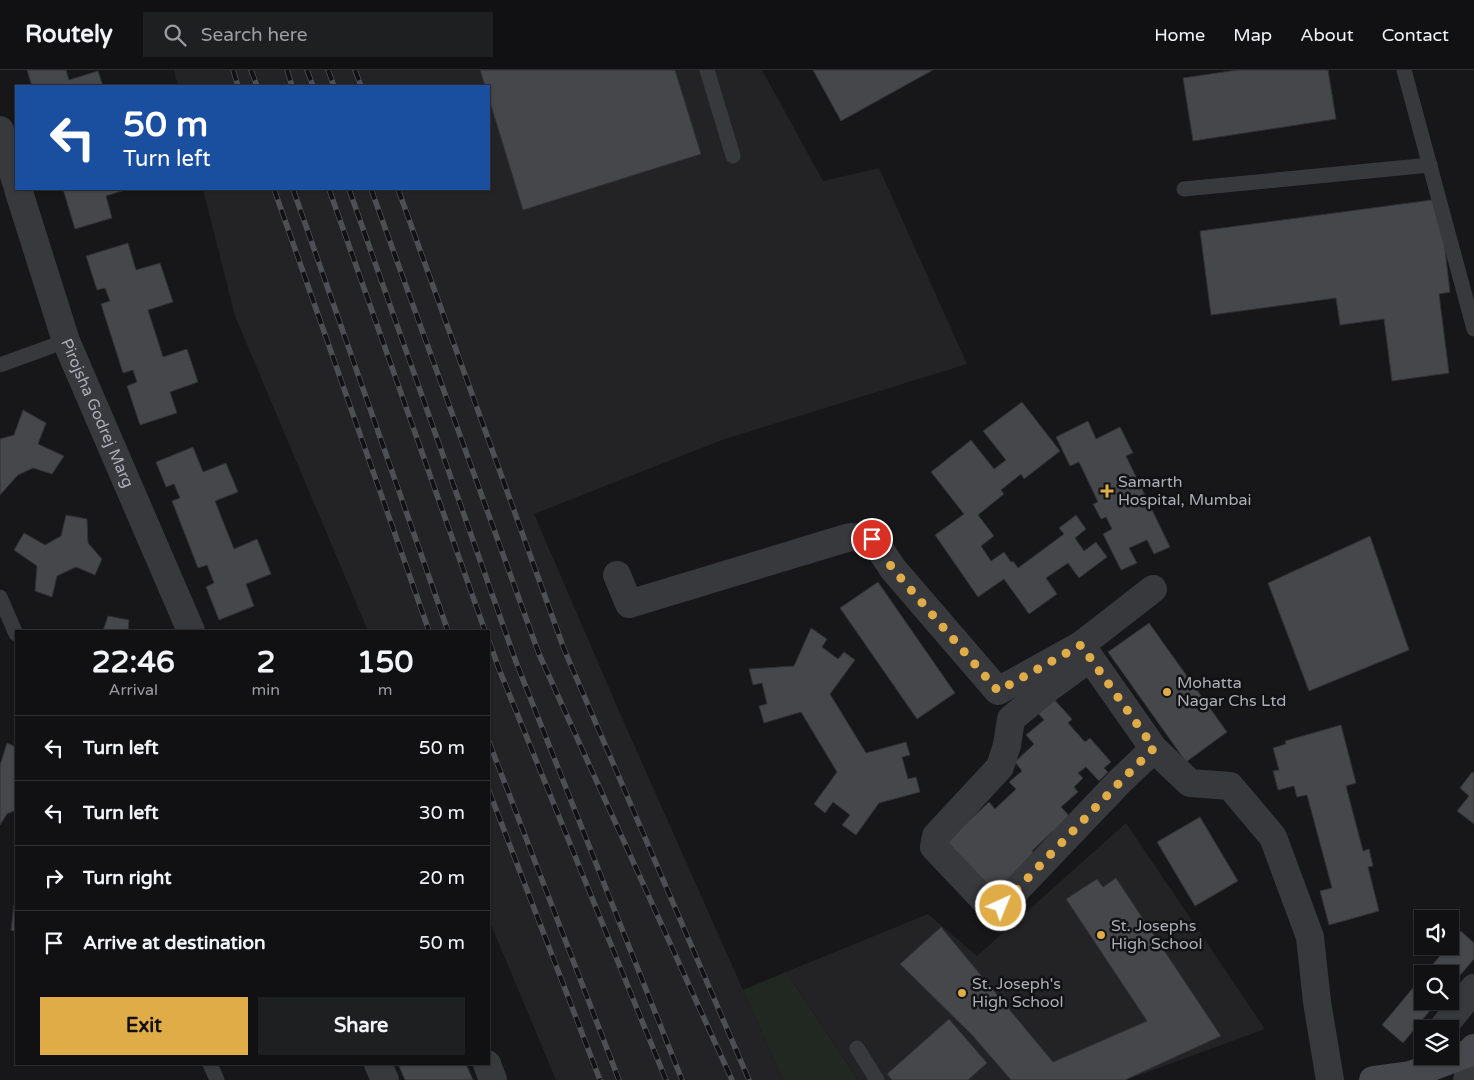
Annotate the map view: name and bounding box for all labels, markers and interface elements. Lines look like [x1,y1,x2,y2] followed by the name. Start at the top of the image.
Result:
[143,12,493,57] search box
[25,20,113,49] text: Routely
[161,21,189,49] icon: search
[201,24,308,46] text: Search here
[1154,24,1205,46] text: Home
[1233,24,1272,46] text: Map
[1300,24,1354,46] text: About
[1382,24,1449,46] text: Contact
[123,104,208,146] text: 50 m
[40,105,105,170] icon: left
[123,146,211,172] text: Turn left
[56,335,138,491] street label: Pirojsha Godrej Marg
[1118,472,1252,510] place label: Samarth Hospital, Mumbai
[1100,484,1114,498] marker: Samarth Hospital, Mumbai
[851,518,893,560] pin
[858,525,886,553] icon: arrive
[92,644,175,681] text: 22:46
[256,644,275,681] text: 2
[357,644,413,681] text: 150
[1177,673,1286,711] place label: Mohatta Nagar Chs Ltd
[109,680,158,700] text: Arrival
[252,680,280,700] text: min
[378,680,392,700] text: m
[1161,686,1173,698] marker: Mohatta Nagar Chs Ltd
[40,734,68,762] icon: left
[83,737,159,759] text: Turn left
[419,737,465,759] text: 50 m
[40,799,68,827] icon: left
[83,802,159,824] text: Turn left
[419,802,465,824] text: 30 m
[40,864,68,892] icon: right
[83,867,171,889] text: Turn right
[419,867,465,889] text: 20 m
[974,879,1026,931] position arrow
[1414,910,1459,1065] map controls
[1414,910,1459,955] button: sound
[1111,916,1202,954] place label: St. Josephs High School
[40,929,68,957] icon: arrive
[1095,929,1107,941] marker: St. Josephs High School
[83,932,266,954] text: Arrive at destination
[419,932,465,954] text: 50 m
[1414,965,1459,1010] button: search
[972,974,1063,1012] place label: St. Joseph's High School
[956,987,968,999] marker: St. Joseph's High School
[40,997,248,1055] button: Exit
[258,997,465,1055] button: Share
[1414,1020,1459,1065] button: layers

